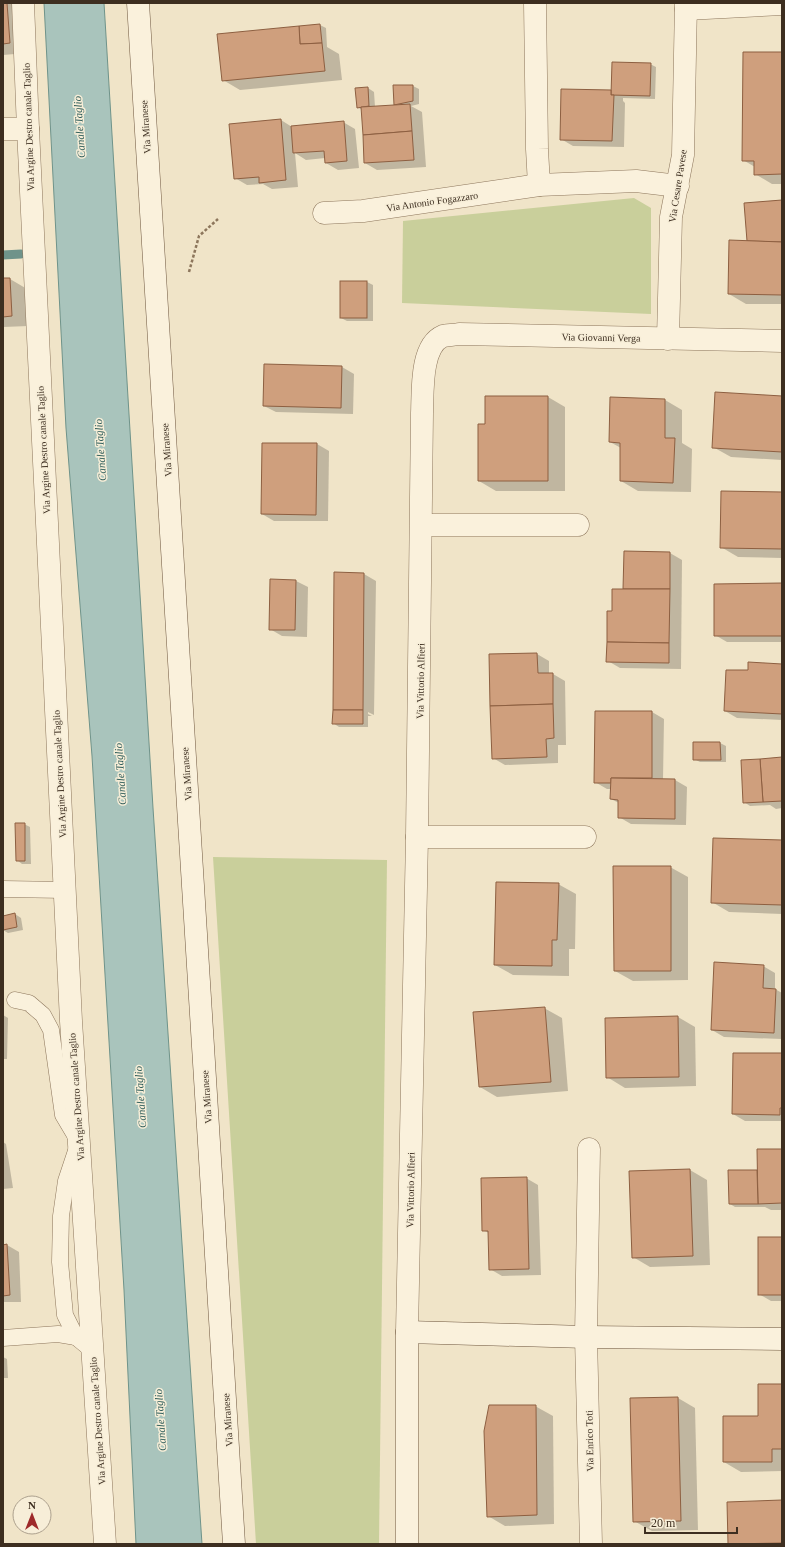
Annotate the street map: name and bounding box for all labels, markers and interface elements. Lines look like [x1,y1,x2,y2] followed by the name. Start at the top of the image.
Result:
[21,63,36,191] street label: Via Argine Destro canale Taglio
[71,95,87,158] water label: Canale Taglio
[138,99,153,154] street label: Via Miranese
[666,148,689,223] street label: Via Cesare Pavese
[385,190,479,213] street label: Via Antonio Fogazzaro
[561,331,641,344] street label: Via Giovanni Verga
[35,386,52,514] street label: Via Argine Destro canale Taglio
[92,418,108,481] water label: Canale Taglio
[159,422,174,477] street label: Via Miranese
[414,643,427,719] street label: Via Vittorio Alfieri
[51,710,68,838] street label: Via Argine Destro canale Taglio
[112,742,128,805] water label: Canale Taglio
[179,746,194,801] street label: Via Miranese
[67,1033,86,1161] street label: Via Argine Destro canale Taglio
[132,1065,148,1128] water label: Canale Taglio
[199,1069,214,1124] street label: Via Miranese
[404,1152,417,1228] street label: Via Vittorio Alfieri
[88,1357,107,1485] street label: Via Argine Destro canale Taglio
[152,1388,168,1451] water label: Canale Taglio
[220,1392,235,1447] street label: Via Miranese
[583,1410,596,1472] street label: Via Enrico Toti
[12,1495,52,1535] north arrow
[28,1499,36,1511] text: N
[645,1509,737,1535] scale bar
[651,1516,676,1530] text: 20 m

